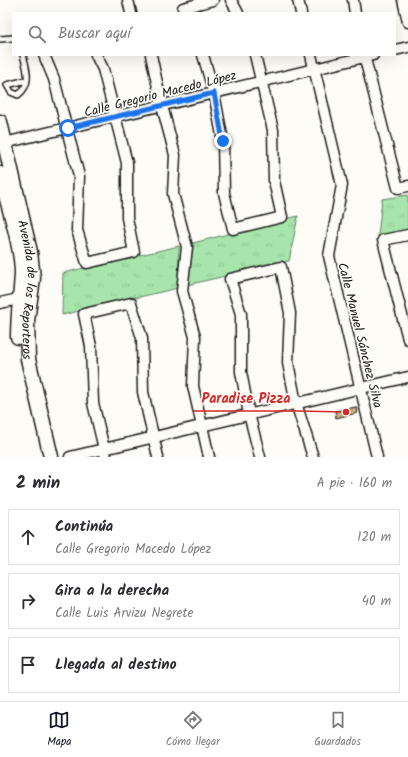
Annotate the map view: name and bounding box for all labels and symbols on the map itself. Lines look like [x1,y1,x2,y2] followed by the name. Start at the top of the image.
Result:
[82,65,239,124] street label: Calle Gregorio Macedo López
[59,119,77,137] route start
[214,132,232,150] route end
[11,218,42,360] street label: Avenida de los Reporteros
[331,260,388,410] street label: Calle Manuel Sánchez Silva
[193,385,298,411] callout: Paradise Pizza
[202,388,290,410] text: Paradise Pizza

